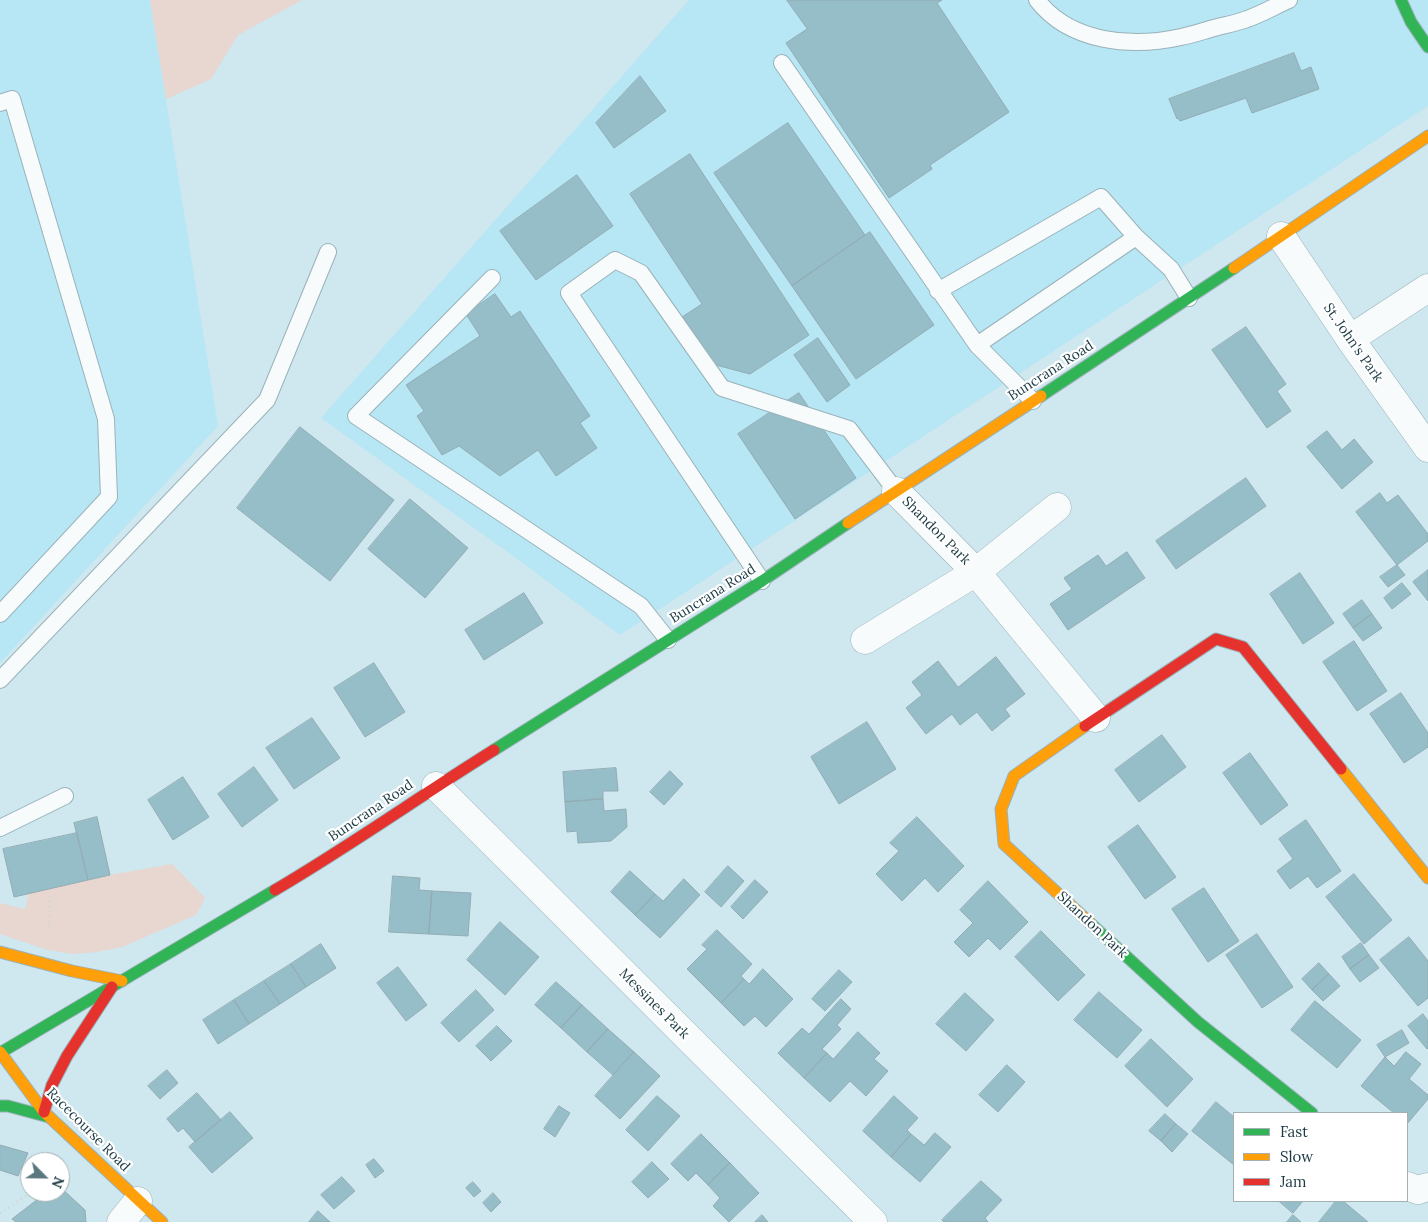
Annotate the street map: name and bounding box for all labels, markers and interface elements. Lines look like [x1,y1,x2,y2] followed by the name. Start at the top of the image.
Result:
[1320,300,1386,386] street label: St. John's Park
[1005,337,1097,405] street label: Buncrana Road
[898,493,974,569] street label: Shandon Park
[667,561,759,627] street label: Buncrana Road
[326,777,416,845] street label: Buncrana Road
[1053,888,1131,962] street label: Shandon Park
[615,965,693,1043] street label: Messines Park
[43,1085,133,1175] street label: Racecourse Road
[1233,1112,1408,1202] legend
[1280,1122,1308,1141] text: Fast
[1280,1147,1313,1166] text: Slow
[20,1152,70,1202] north arrow
[1280,1172,1307,1191] text: Jam
[47,1174,68,1191] text: N

